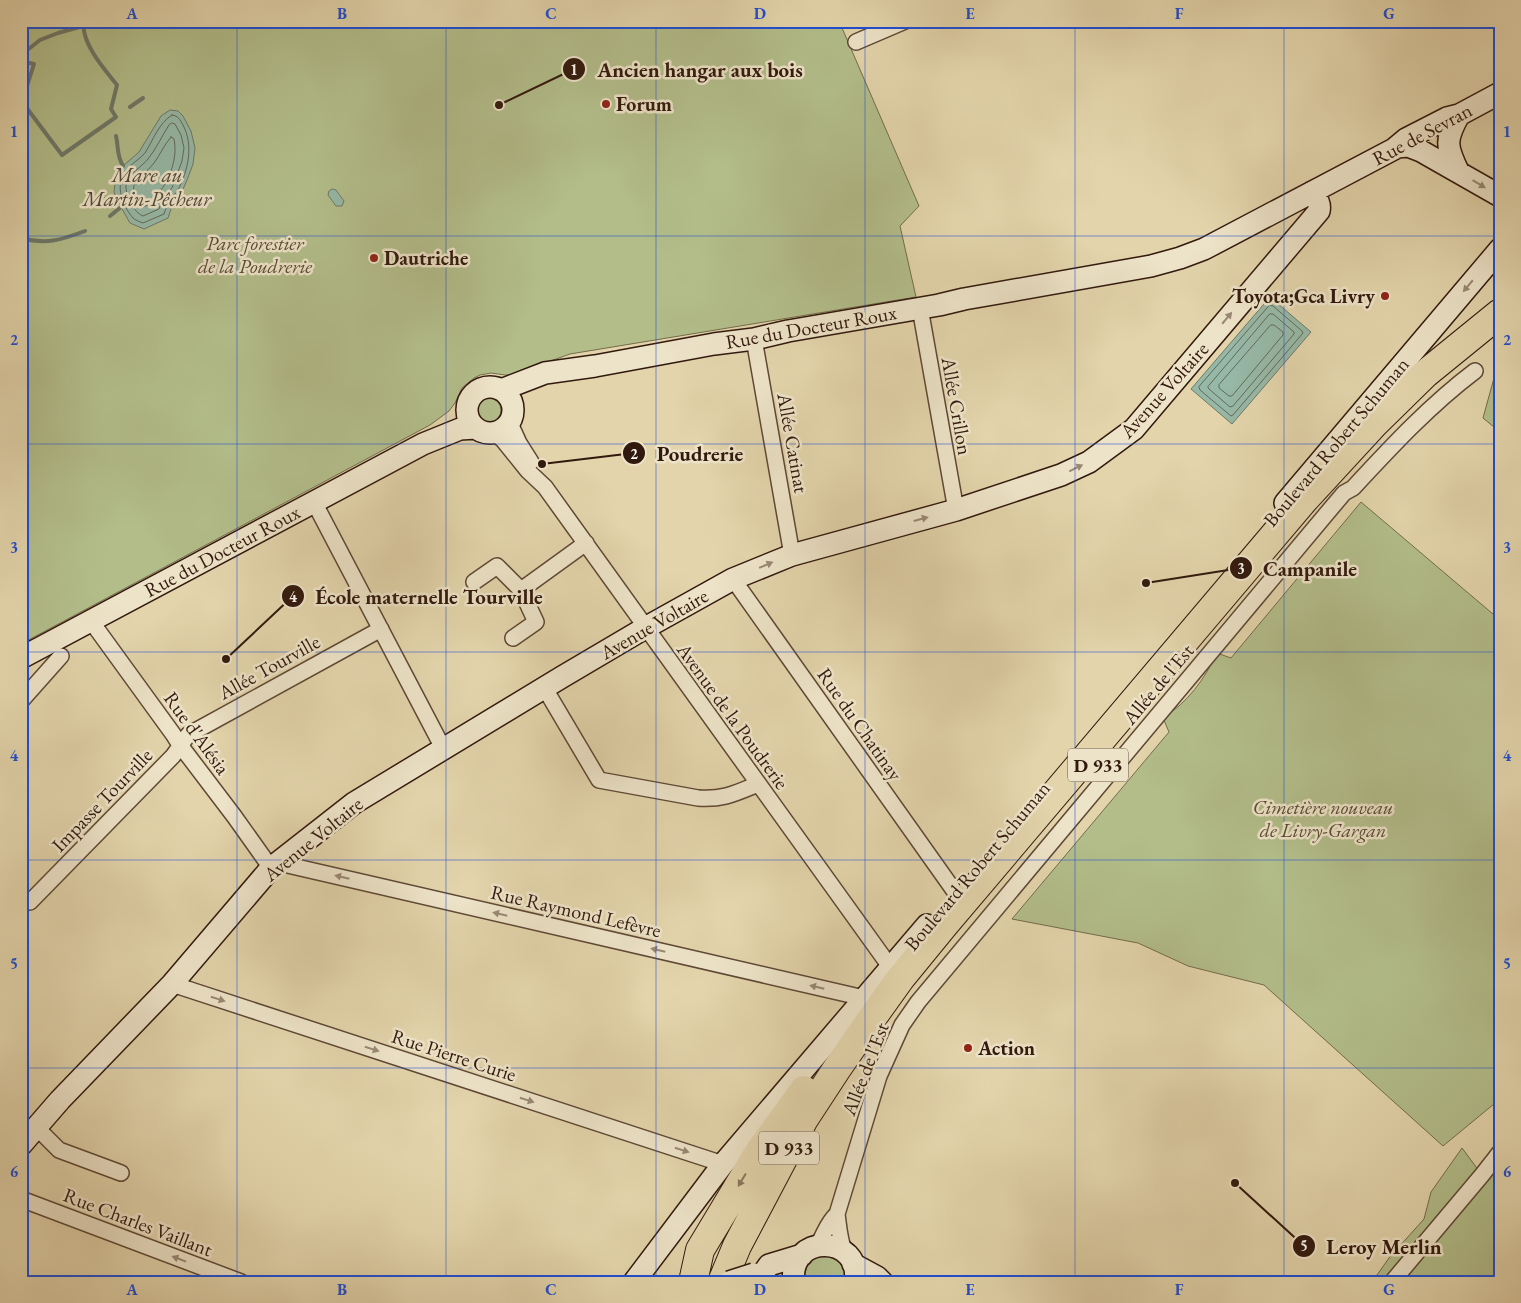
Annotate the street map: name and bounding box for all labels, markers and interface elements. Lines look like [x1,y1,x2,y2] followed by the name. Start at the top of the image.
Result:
[125,3,138,24] text: A
[337,3,347,24] text: B
[545,3,557,24] text: C
[754,3,766,24] text: D
[965,3,975,24] text: E
[1175,3,1184,24] text: F
[1383,3,1395,24] text: G
[562,51,813,87] callout: Ancien hangar aux bois
[596,56,803,83] text: Ancien hangar aux bois
[570,60,578,79] text: 1
[616,91,672,117] place label: Forum
[1368,97,1477,171] street label: Rue de Sevran
[600,98,612,110] marker: Forum
[10,121,18,142] text: 1
[1503,121,1511,142] text: 1
[81,161,212,212] water label: Mare au Martin-Pêcheur
[1472,179,1485,188] one-way arrow
[198,230,312,279] park label: Parc forestier de la Poudrerie
[384,245,468,271] place label: Dautriche
[368,252,380,264] marker: Dautriche
[1463,279,1474,292] one-way arrow
[1232,283,1375,309] place label: Toyota;Gca Livry
[1379,290,1391,302] marker: Toyota;Gca Livry
[724,299,899,355] street label: Rue du Docteur Roux
[1221,313,1233,325] one-way arrow
[10,329,19,350] text: 2
[1503,329,1512,350] text: 2
[1113,336,1214,444] street label: Avenue Voltaire
[1257,351,1415,532] street label: Boulevard Robert Schuman
[935,354,978,457] street label: Allée Crillon
[771,390,815,496] street label: Allée Catinat
[622,435,753,471] callout: Poudrerie
[657,440,744,467] text: Poudrerie
[630,444,638,463] text: 2
[1068,464,1083,472] one-way arrow
[140,499,305,603] street label: Rue du Docteur Roux
[914,515,929,523] one-way arrow
[10,537,18,558] text: 3
[1503,537,1511,558] text: 3
[1228,550,1367,586] callout: Campanile
[1263,555,1357,582] text: Campanile
[1237,559,1245,578] text: 3
[759,561,773,569] one-way arrow
[280,578,553,614] callout: École maternelle Tourville
[594,582,713,666] street label: Avenue Voltaire
[315,583,543,610] text: École maternelle Tourville
[289,587,298,606] text: 4
[213,628,325,706] street label: Allée Tourville
[671,637,795,794] street label: Avenue de la Poudrerie
[1116,638,1200,731] street label: Allée de l'Est
[811,662,909,786] street label: Rue du Chatinay
[158,686,236,780] street label: Rue d'Alésia
[46,742,158,857] street label: Impasse Tourville
[10,745,19,766] text: 4
[1503,745,1512,766] text: 4
[1068,748,1128,782] road number: D 933
[898,775,1056,956] street label: Boulevard Robert Schuman
[257,791,368,888] street label: Avenue Voltaire
[1253,794,1393,843] park label: Cimetière nouveau de Livry-Gargan
[334,873,349,881] one-way arrow
[488,879,664,943] street label: Rue Raymond Lefèvre
[492,910,507,918] one-way arrow
[651,946,666,954] one-way arrow
[10,953,18,974] text: 5
[1503,953,1511,974] text: 5
[809,983,824,991] one-way arrow
[211,995,226,1003] one-way arrow
[835,1018,895,1120] street label: Allée de l'Est
[388,1023,520,1087] street label: Rue Pierre Curie
[977,1035,1035,1061] place label: Action
[962,1042,974,1054] marker: Action
[365,1046,380,1054] one-way arrow
[520,1096,535,1104] one-way arrow
[759,1132,819,1164] road number: D 933
[674,1147,689,1154] one-way arrow
[10,1161,19,1182] text: 6
[1503,1161,1512,1182] text: 6
[737,1174,746,1187] one-way arrow
[60,1182,217,1263] street label: Rue Charles Vaillant
[1291,1228,1452,1264] callout: Leroy Merlin
[1326,1233,1442,1260] text: Leroy Merlin
[1300,1236,1308,1255] text: 5
[172,1254,186,1262] one-way arrow
[125,1279,138,1300] text: A
[337,1279,347,1300] text: B
[545,1279,557,1300] text: C
[754,1279,766,1300] text: D
[965,1279,975,1300] text: E
[1175,1279,1184,1300] text: F
[1383,1279,1395,1300] text: G

